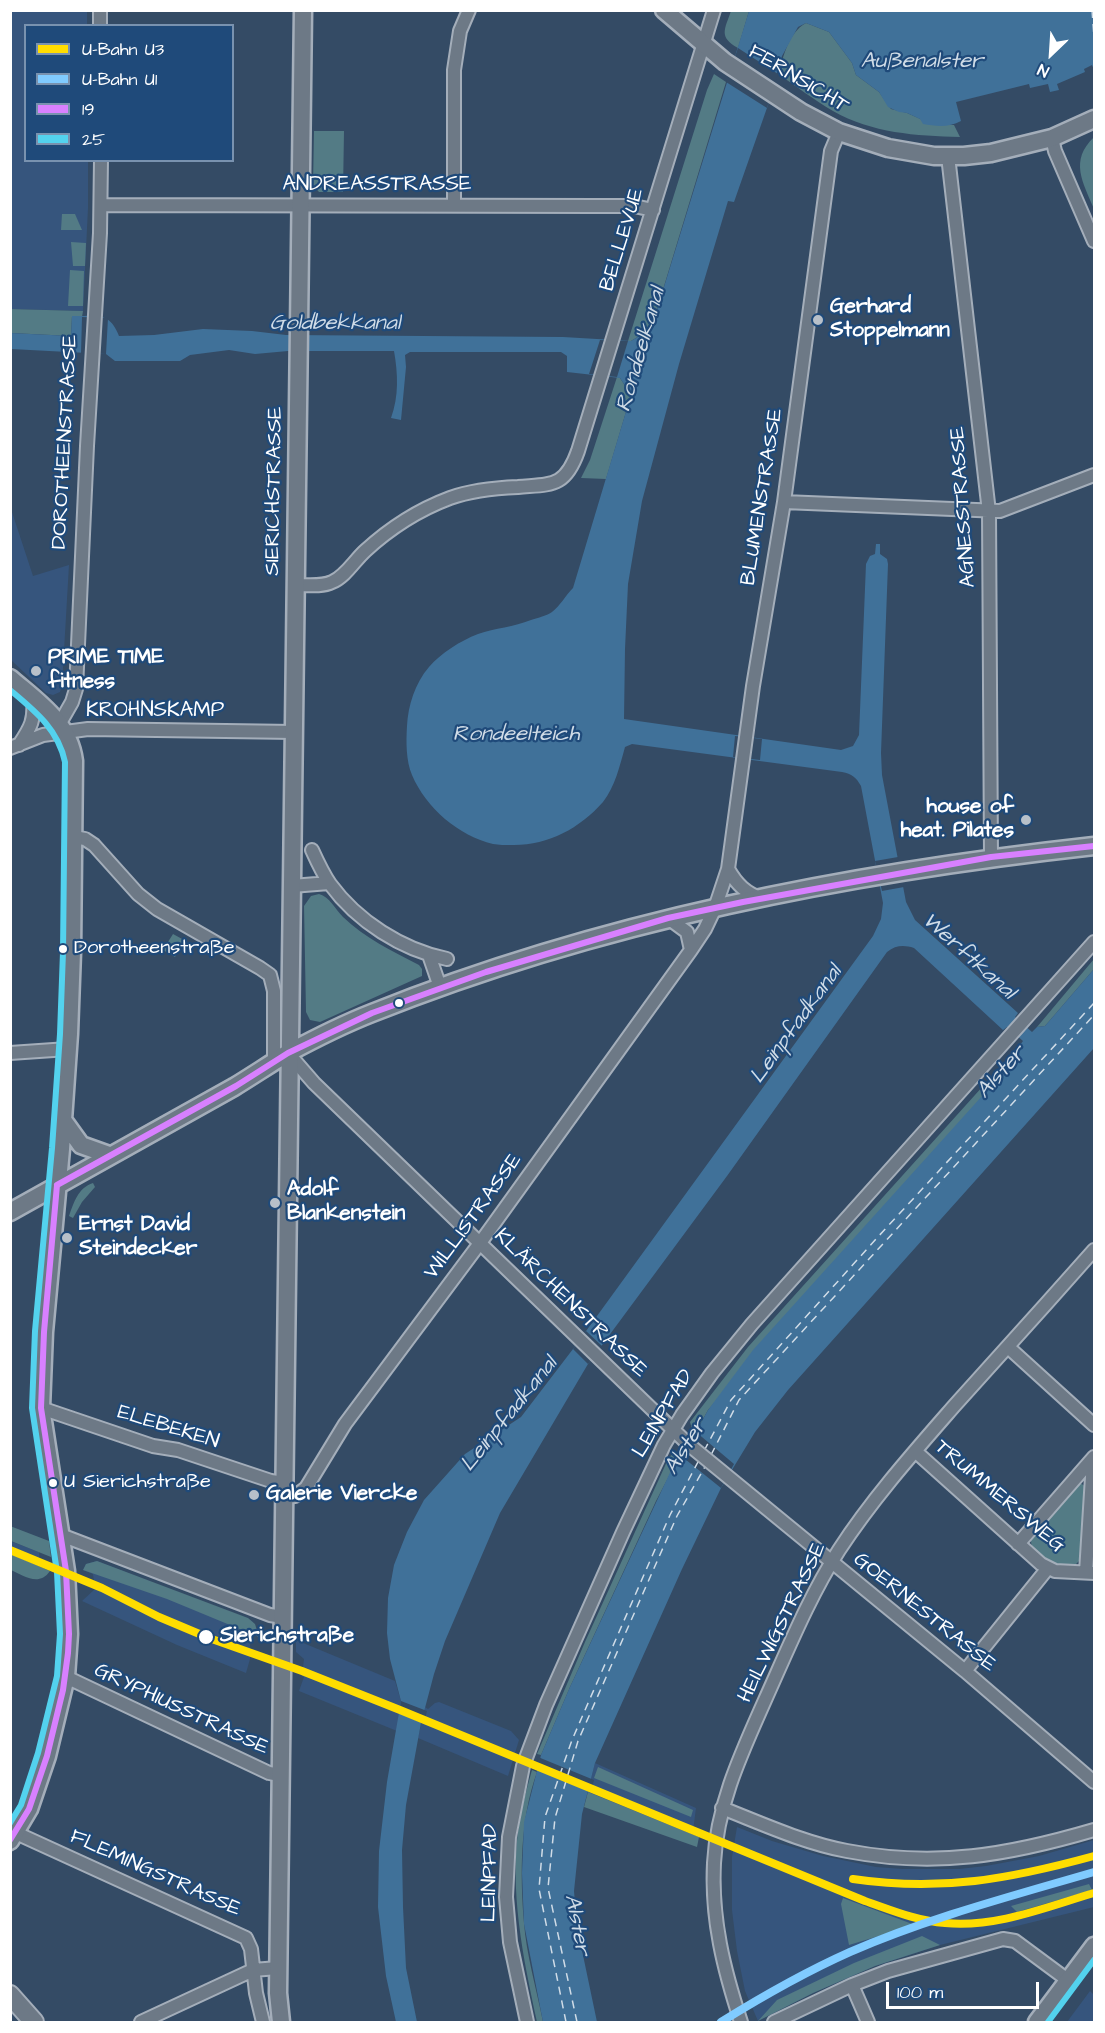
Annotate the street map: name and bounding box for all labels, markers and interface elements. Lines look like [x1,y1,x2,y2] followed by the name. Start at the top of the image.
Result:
[24,24,234,162] legend
[1021,24,1081,84] north arrow
[82,37,164,62] text: U-Bahn U3
[743,40,853,120] street label: FERNSICHT
[861,49,983,75] water label: Außenalster
[1034,58,1053,82] text: N
[82,67,157,92] text: U-Bahn U1
[82,97,95,122] text: 19
[82,127,105,152] text: 25
[282,173,472,199] street label: ANDREASSTRASSE
[595,186,651,294] street label: BELLEVUE
[612,285,672,415] water label: Rondeelkanal
[830,295,950,345] place label: Gerhard Stoppelmann
[270,311,400,337] water label: Goldbekkanal
[811,313,825,327] marker: Gerhard Stoppelmann
[48,334,84,550] street label: DOROTHEENSTRASSE
[261,406,289,576] street label: SIERICHSTRASSE
[737,407,789,587] street label: BLUMENSTRASSE
[946,426,982,588] street label: AGNESSTRASSE
[48,646,164,696] place label: PRIME TIME fitness
[29,664,43,678] marker: PRIME TIME fitness
[86,699,224,725] street label: KROHNSKAMP
[453,722,579,748] water label: Rondeelteich
[901,795,1014,845] place label: house of heat. Pilates
[1019,813,1033,827] marker: house of heat. Pilates
[916,908,1020,1006] water label: Werftkanal
[74,937,235,961] place label: Dorotheenstraße
[57,943,69,955] marker: Dorotheenstraße
[745,961,849,1089] water label: Leinpfadkanal
[393,997,405,1009] unlabelled marker
[972,1041,1032,1105] water label: Alster
[420,1149,528,1285] street label: WILLISTRASSE
[287,1178,405,1228] place label: Adolf Blankenstein
[268,1196,282,1210] marker: Adolf Blankenstein
[79,1213,197,1263] place label: Ernst David Steindecker
[488,1224,652,1384] street label: KLÄRCHENSTRASSE
[60,1231,74,1245] marker: Ernst David Steindecker
[456,1352,564,1478] water label: Leinpfadkanal
[628,1365,700,1463] street label: LEINPFAD
[114,1401,222,1455] street label: ELEBEKEN
[660,1414,714,1480] water label: Alster
[929,1435,1069,1559] street label: TRUMMERSWEG
[64,1471,211,1495] place label: U Sierichstraße
[47,1477,59,1489] marker: U Sierichstraße
[266,1482,417,1508] place label: Galerie Viercke
[247,1488,261,1502] marker: Galerie Viercke
[733,1539,833,1707] street label: HEILWIGSTRASSE
[848,1548,1000,1678] street label: GOERNESTRASSE
[220,1624,354,1650] place label: Sierichstraße
[197,1628,215,1646] marker: Sierichstraße
[90,1658,272,1762] street label: GRYPHIUSSTRASSE
[478,1824,504,1922] street label: LEINPFAD
[66,1825,244,1923] street label: FLEMINGSTRASSE
[557,1892,595,1958] water label: Alster
[889,1970,1042,2008] scale bar
[897,1980,943,2005] text: 100 m

